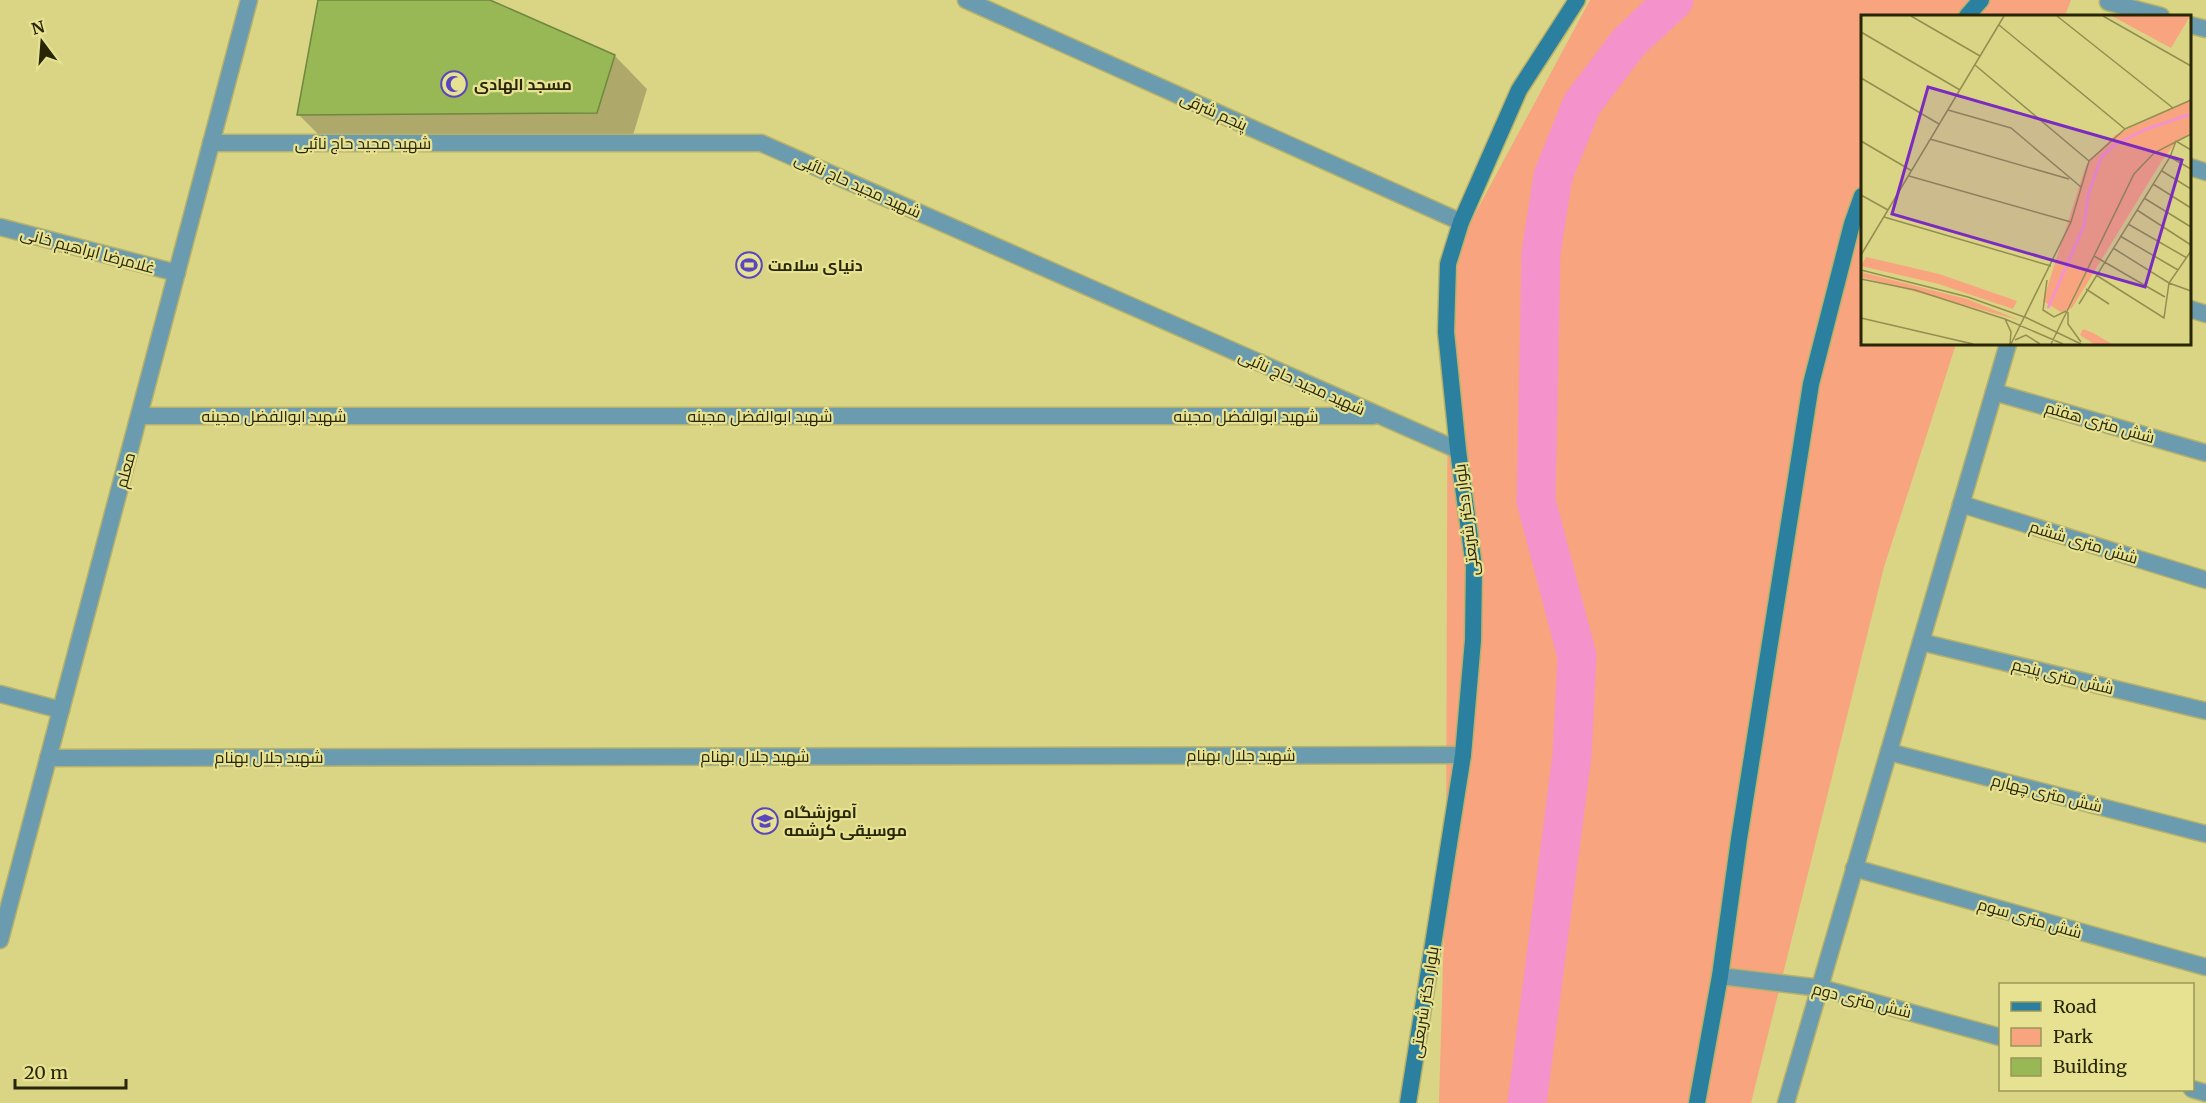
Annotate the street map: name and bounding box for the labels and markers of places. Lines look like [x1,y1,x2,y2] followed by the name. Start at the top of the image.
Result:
[439,69,469,99] mosque icon: مسجد الهادی
[474,74,572,94] place label: مسجد الهادی
[734,250,764,280] sports icon: دنیای سلامت
[768,255,863,275] place label: دنیای سلامت
[784,802,907,840] place label: آموزشگاه موسیقی کرشمه
[750,806,780,836] school or university icon: آموزشگاه موسیقی کرشمه

